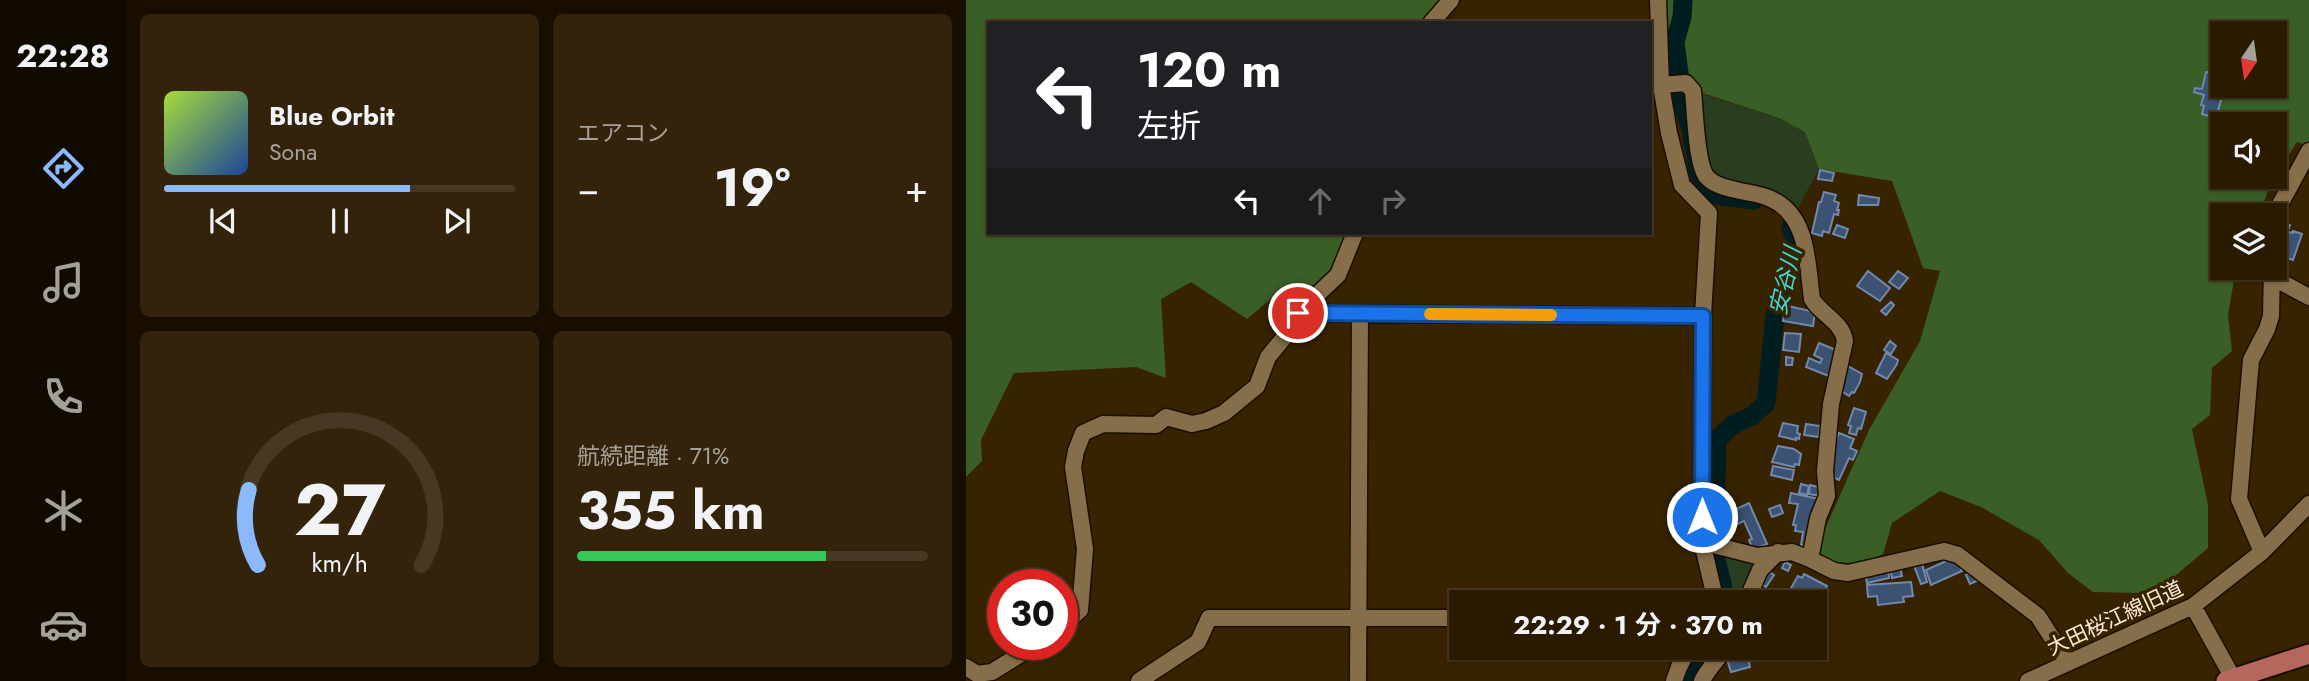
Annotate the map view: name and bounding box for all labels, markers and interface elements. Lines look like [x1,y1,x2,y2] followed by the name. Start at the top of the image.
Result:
[2210,21,2287,98] north arrow
[2210,21,2287,280] map controls
[16,33,110,79] text: 22:28
[1137,35,1281,105] text: 120 m
[1022,49,1113,140] icon: left
[269,97,394,135] text: Blue Orbit
[1137,103,1201,149] text: 左折
[2210,112,2287,189] button: sound
[577,116,669,150] text: エアコン
[269,135,317,169] text: Sona
[39,144,88,193] icon: directions
[714,150,790,226] text: 19°
[577,161,599,216] text: −
[905,161,928,216] text: +
[1228,182,1266,220] icon: left
[1301,182,1339,220] icon: ahead
[1374,182,1412,220] icon: right
[204,202,242,240] icon: previous
[321,202,359,240] icon: pause
[438,202,476,240] icon: next
[2210,203,2287,280] button: layers
[1761,241,1810,318] water label: 安谷川
[39,258,88,307] icon: music
[1268,283,1328,343] pin
[1279,294,1317,332] icon: arrive
[39,372,88,421] icon: phone
[577,439,729,473] text: 航続距離 · 71%
[294,457,385,562] text: 27
[577,473,765,549] text: 355 km
[1665,480,1739,554] position arrow
[39,486,88,535] icon: climate
[311,545,368,581] text: km/h
[987,569,1078,660] speed limit sign: 30
[2042,573,2188,663] street label: 大田桜江線旧道
[39,600,88,649] icon: car
[1513,606,1763,644] text: 22:29 · 1 分 · 370 m

